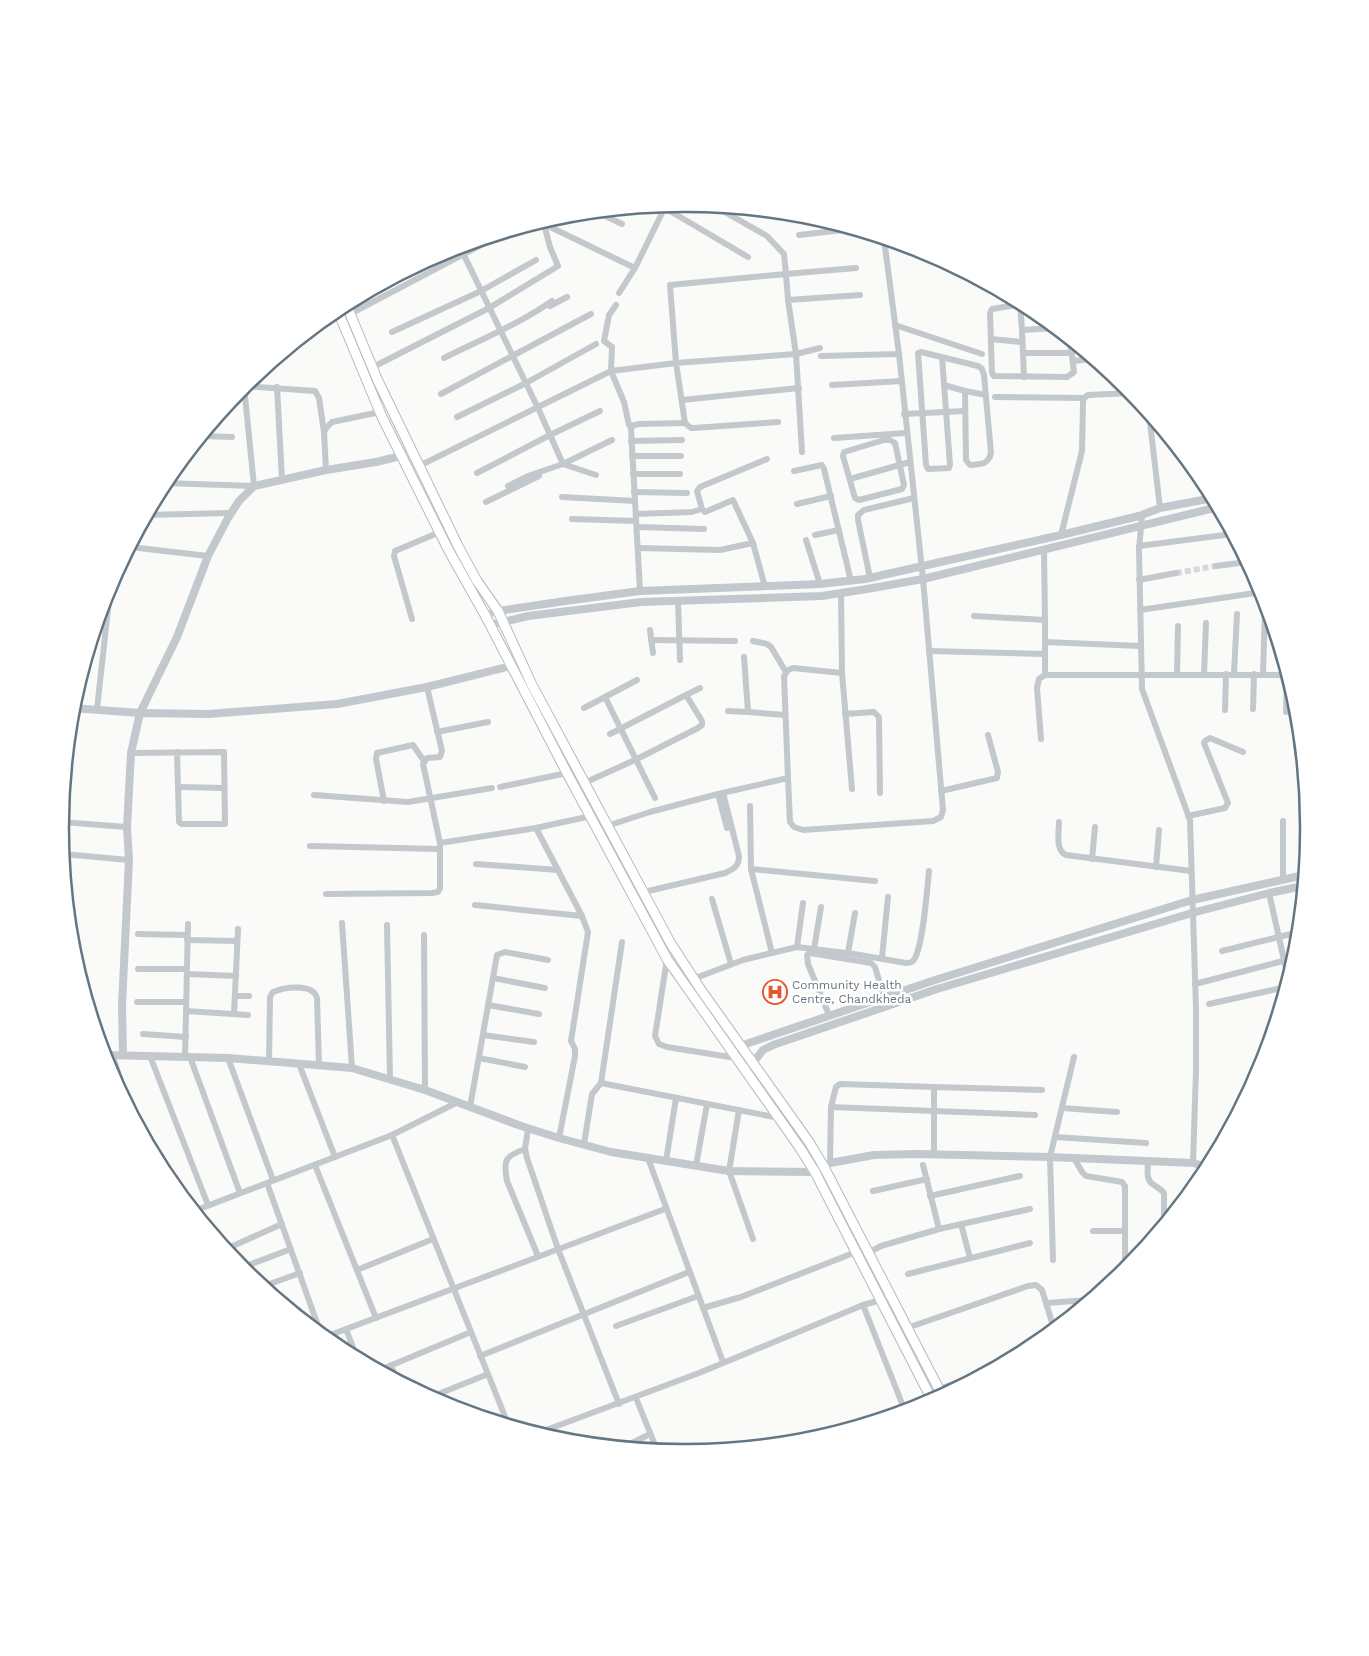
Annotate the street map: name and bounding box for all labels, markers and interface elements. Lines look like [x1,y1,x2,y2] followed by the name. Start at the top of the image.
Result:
[792,978,912,1006] place label: Community Health Centre, Chandkheda
[762,979,788,1005] hospital icon: Community Health Centre, Chandkheda

